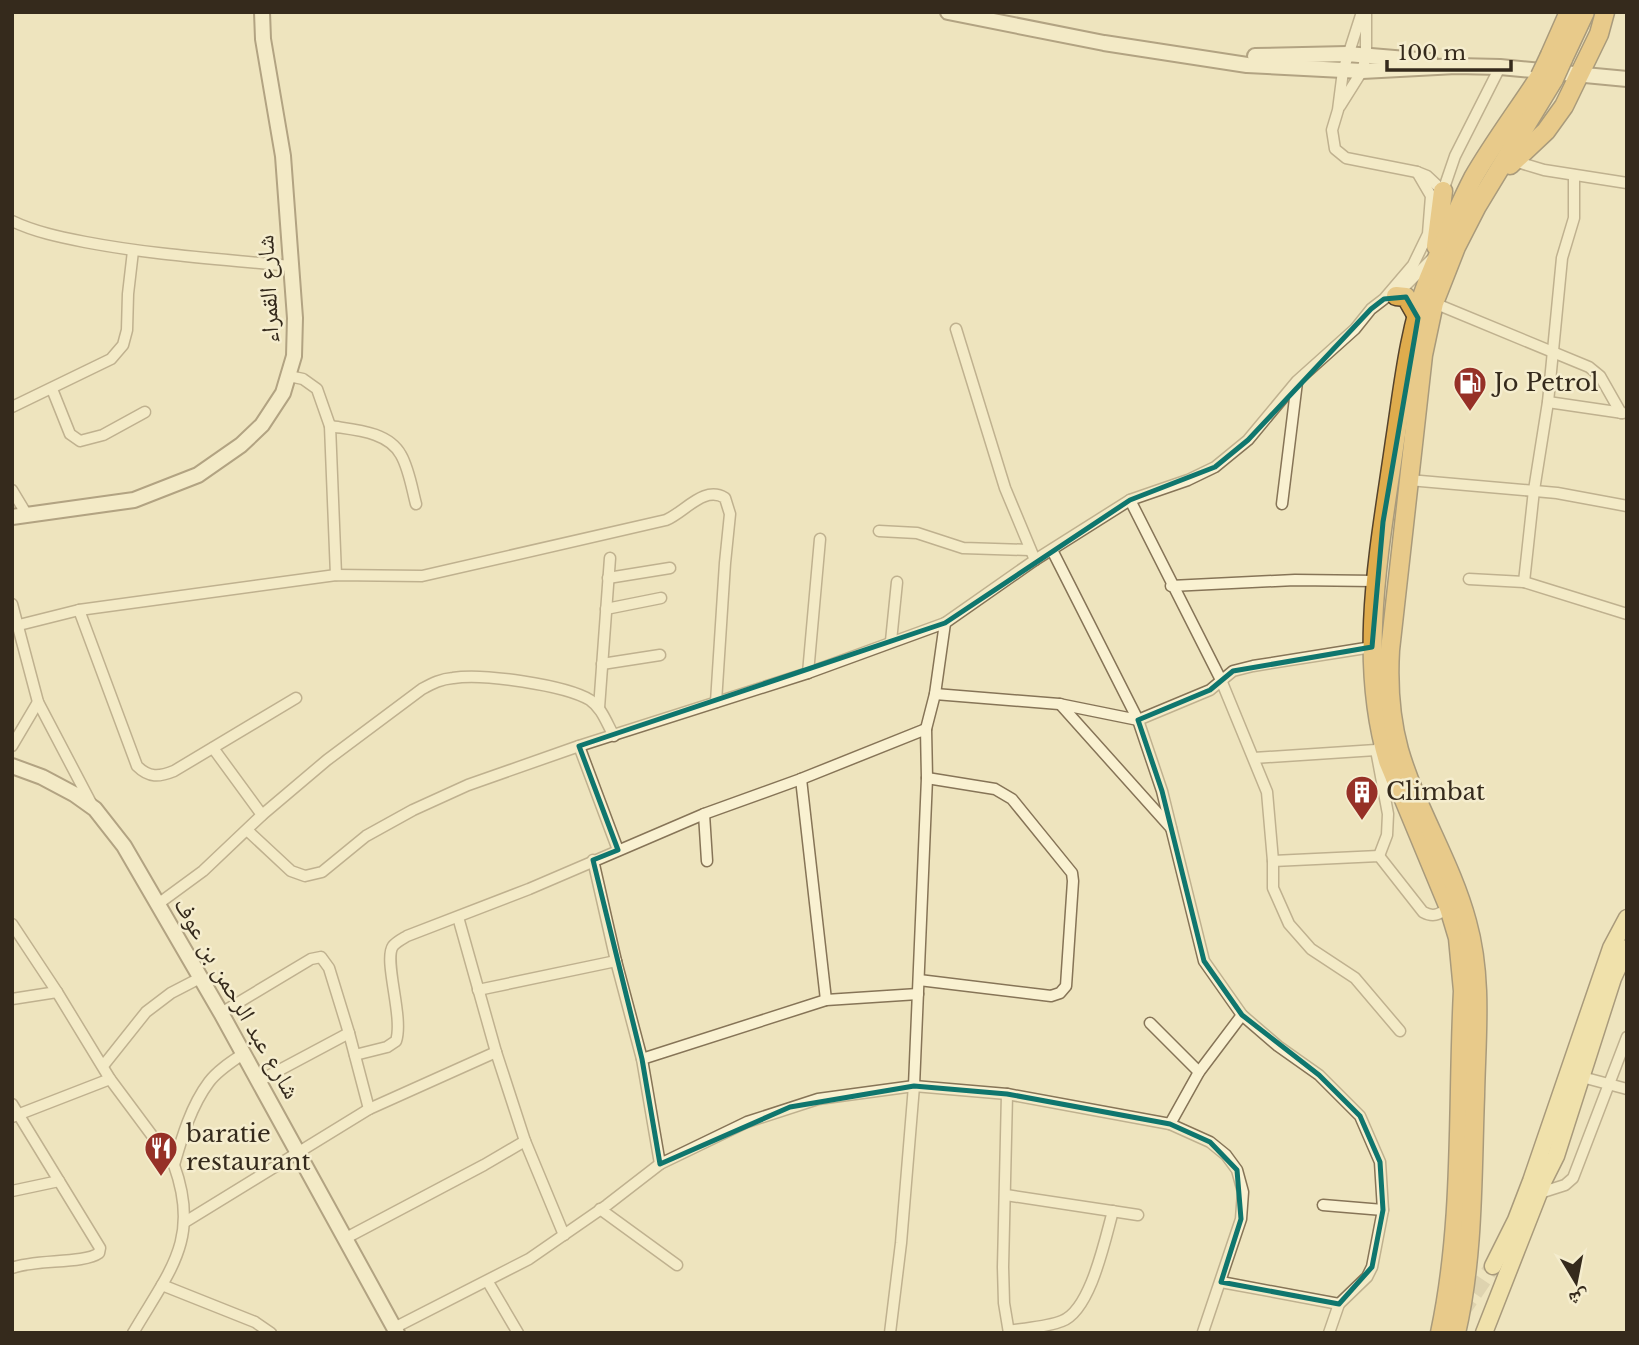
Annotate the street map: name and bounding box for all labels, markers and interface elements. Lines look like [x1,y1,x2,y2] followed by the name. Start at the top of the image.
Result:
[1387,28,1511,72] scale bar
[1398,40,1466,66] text: 100 m
[250,234,286,344] street label: شارع القمراء
[1451,364,1489,413] fuel station icon: Jo Petrol
[1491,368,1599,397] place label: Jo Petrol
[1343,773,1381,822] building icon: Climbat
[1386,777,1485,806] place label: Climbat
[167,892,307,1104] street label: شارع عبد الرحمن بن عوف
[185,1119,311,1176] place label: baratie restaurant
[142,1129,180,1178] restaurant icon: baratie restaurant
[1541,1247,1611,1317] north arrow
[1567,1285,1591,1311] text: ش

